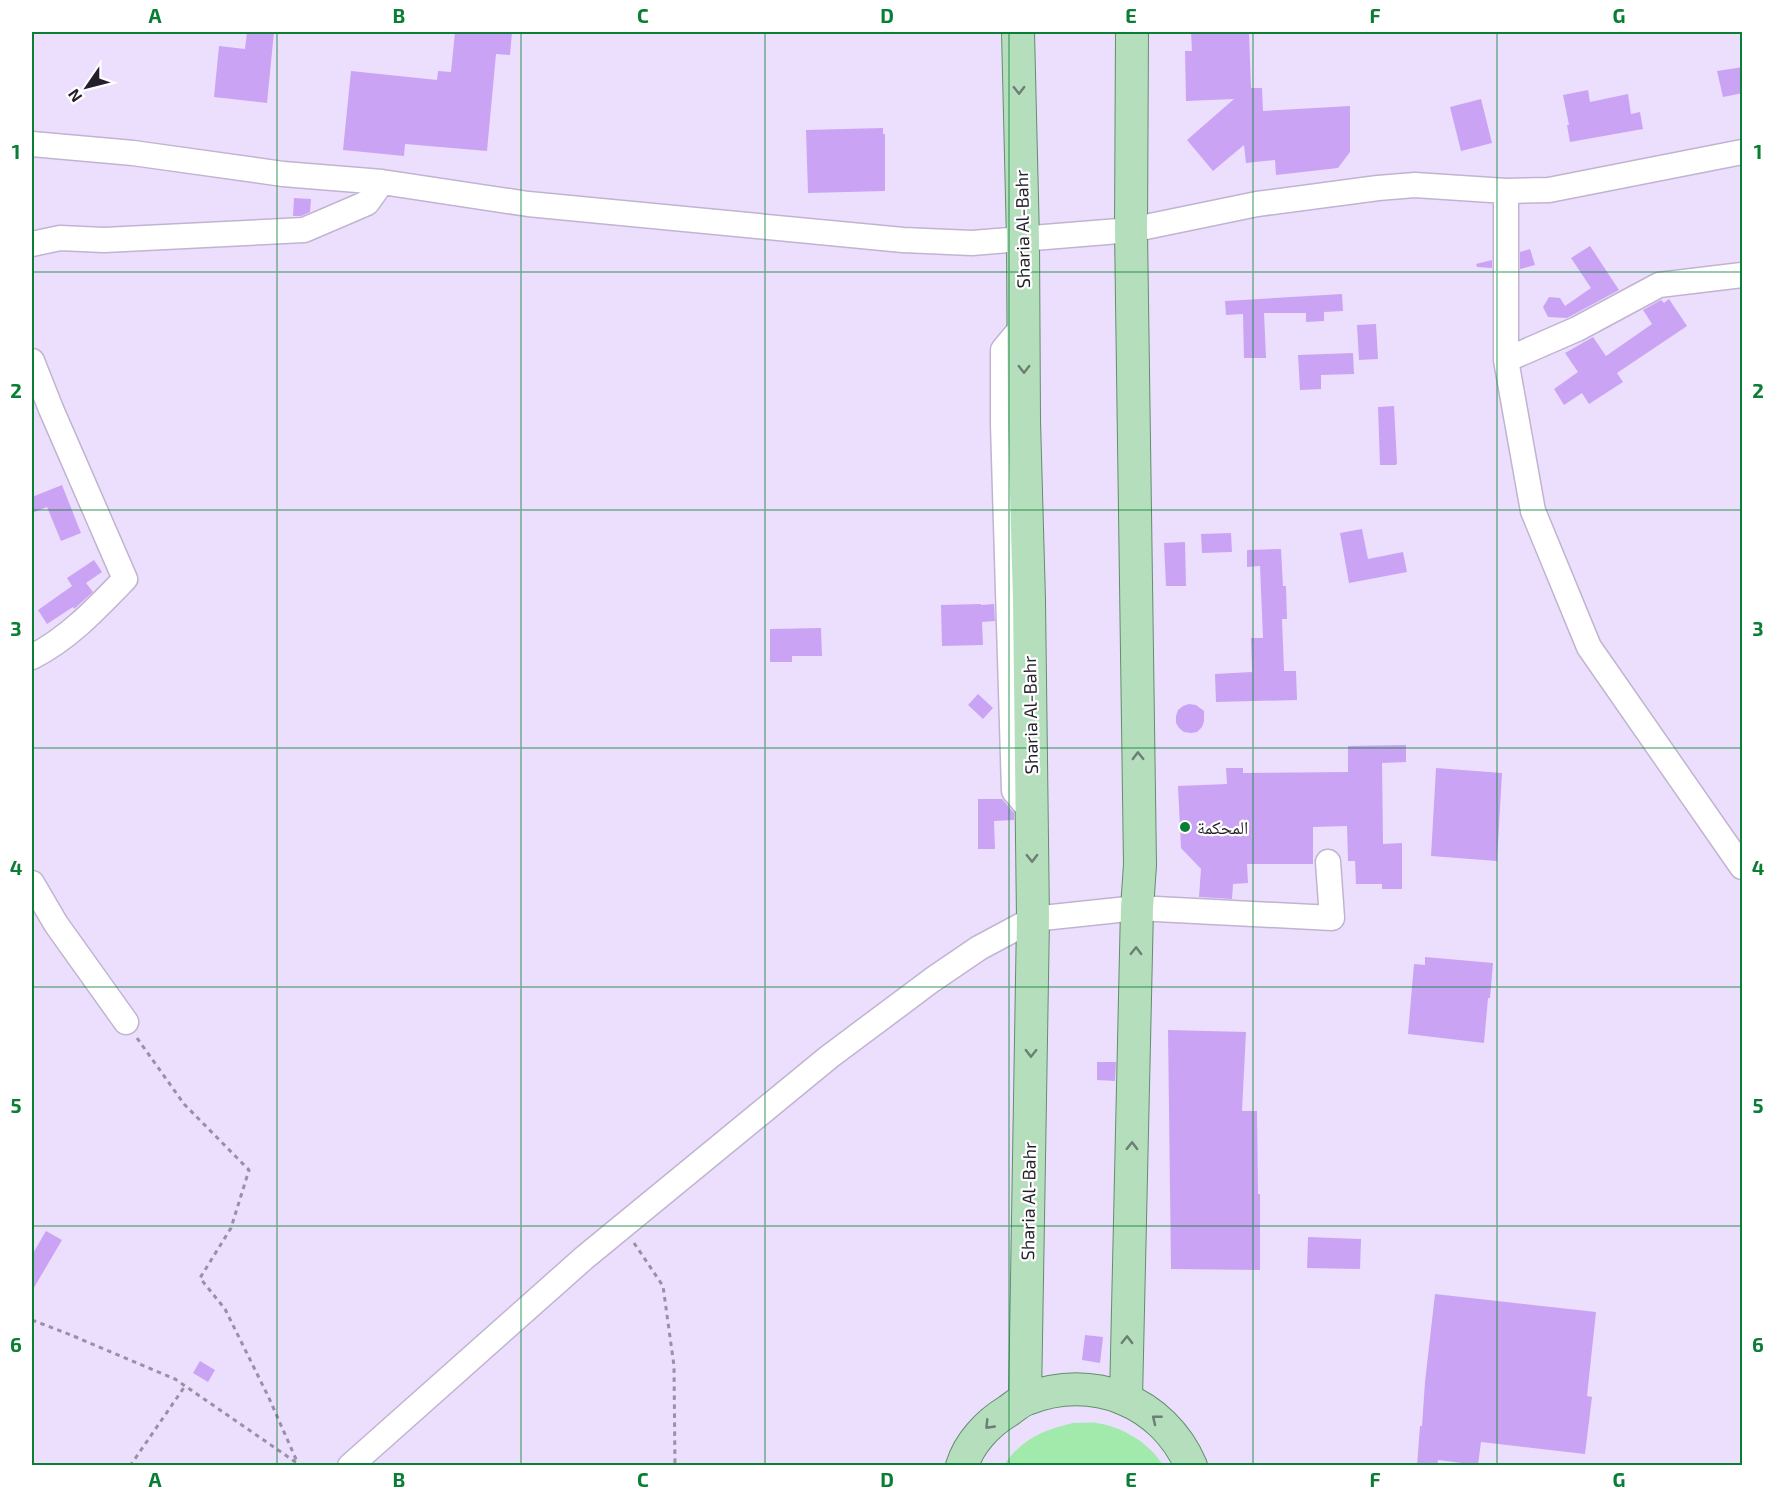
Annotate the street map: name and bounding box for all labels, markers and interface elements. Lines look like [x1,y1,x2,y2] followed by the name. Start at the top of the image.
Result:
[148,3,162,27] text: A
[393,3,405,27] text: B
[637,3,649,27] text: C
[880,3,894,27] text: D
[1125,3,1137,27] text: E
[1369,3,1381,27] text: F
[1613,3,1625,27] text: G
[57,57,117,117] north arrow
[1013,85,1025,94] one-way arrow
[63,86,85,106] text: N
[12,139,20,163] text: 1
[1754,139,1762,163] text: 1
[1010,170,1034,288] street label: Sharia Al-Bahr
[1018,364,1030,373] one-way arrow
[10,378,22,402] text: 2
[1752,378,1764,402] text: 2
[10,616,22,640] text: 3
[1752,616,1764,640] text: 3
[1018,656,1042,774] street label: Sharia Al-Bahr
[1132,751,1144,760] one-way arrow
[1197,816,1248,838] place label: المحكمة
[1178,820,1192,834] marker: المحكمة
[1026,853,1038,862] one-way arrow
[10,855,23,879] text: 4
[1752,855,1765,879] text: 4
[1130,946,1142,955] one-way arrow
[1024,1048,1037,1057] one-way arrow
[10,1093,22,1117] text: 5
[1752,1093,1764,1117] text: 5
[1125,1141,1138,1150] one-way arrow
[1016,1142,1040,1260] street label: Sharia Al-Bahr
[10,1332,22,1356] text: 6
[1752,1332,1764,1356] text: 6
[1121,1336,1134,1345] one-way arrow
[1152,1416,1163,1427] one-way arrow
[985,1419,996,1429] one-way arrow
[148,1467,162,1491] text: A
[393,1467,405,1491] text: B
[637,1467,649,1491] text: C
[880,1467,894,1491] text: D
[1125,1467,1137,1491] text: E
[1369,1467,1381,1491] text: F
[1613,1467,1625,1491] text: G

